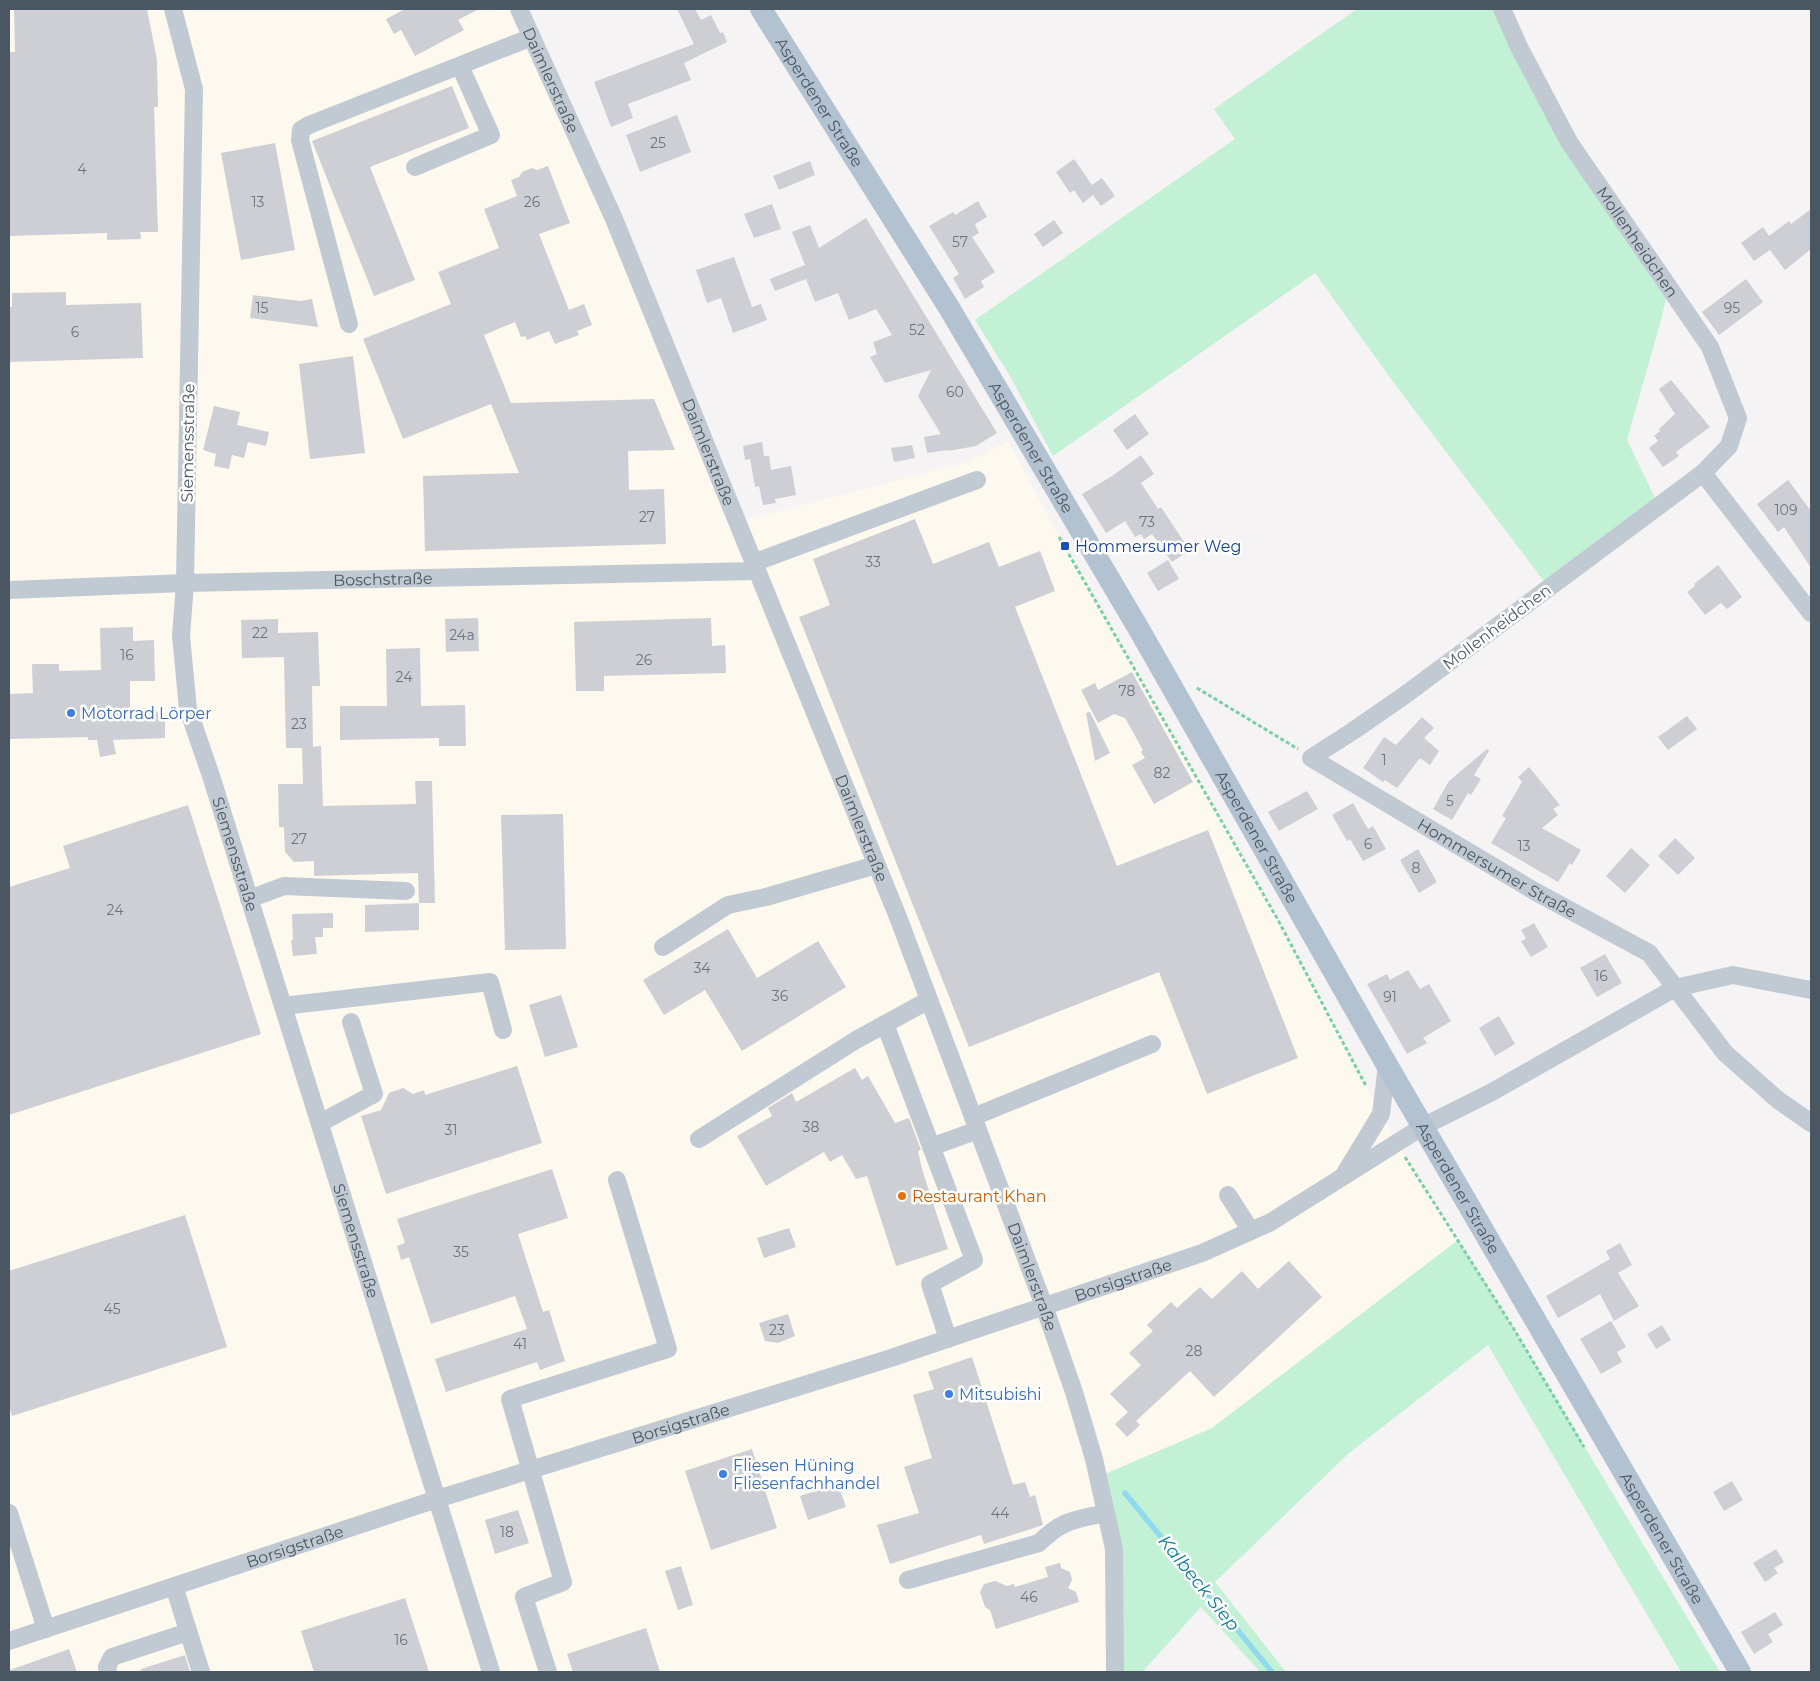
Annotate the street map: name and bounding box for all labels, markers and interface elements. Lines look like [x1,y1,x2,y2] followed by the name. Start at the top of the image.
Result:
[519,24,583,136] street label: Daimlerstraße
[772,34,867,170] street label: Asperdener Straße
[650,134,666,152] house number: 25
[77,160,87,178] house number: 4
[1593,183,1682,301] street label: Mollenheidchen
[252,193,265,211] house number: 13
[524,193,541,211] house number: 26
[952,233,968,251] house number: 57
[256,299,269,317] house number: 15
[1724,299,1740,317] house number: 95
[909,321,925,339] house number: 52
[71,323,80,341] house number: 6
[985,378,1078,516] street label: Asperdener Straße
[177,383,199,503] street label: Siemensstraße
[946,383,964,401] house number: 60
[678,395,739,508] street label: Daimlerstraße
[1775,501,1797,519] house number: 109
[639,508,655,526] house number: 27
[1139,513,1155,531] house number: 73
[1075,537,1241,556] place label: Hommersumer Weg
[1059,540,1071,552] marker: Hommersumer Weg
[865,553,881,571] house number: 33
[333,568,433,589] street label: Boschstraße
[1439,580,1555,674] street label: Mollenheidchen
[252,624,268,642] house number: 22
[449,626,475,644] house number: 24a
[120,646,134,664] house number: 16
[636,651,653,669] house number: 26
[396,668,413,686] house number: 24
[1119,682,1136,700] house number: 78
[81,704,212,723] place label: Motorrad Lörper
[65,707,77,719] marker: Motorrad Lörper
[291,715,307,733] house number: 23
[1381,751,1387,769] house number: 1
[1154,764,1170,782] house number: 82
[1212,767,1302,906] street label: Asperdener Straße
[831,772,892,885] street label: Daimlerstraße
[1446,792,1454,810] house number: 5
[209,794,262,914] street label: Siemensstraße
[1414,814,1580,922] street label: Hommersumer Straße
[291,830,307,848] house number: 27
[1364,835,1373,853] house number: 6
[1518,837,1531,855] house number: 13
[1412,859,1421,877] house number: 8
[107,901,124,919] house number: 24
[693,959,711,977] house number: 34
[1594,967,1608,985] house number: 16
[772,987,789,1005] house number: 36
[1383,988,1397,1006] house number: 91
[803,1118,819,1136] house number: 38
[1413,1118,1504,1257] street label: Asperdener Straße
[445,1121,457,1139] house number: 31
[329,1181,383,1300] street label: Siemensstraße
[912,1187,1047,1206] place label: Restaurant Khan
[896,1190,908,1202] marker: Restaurant Khan
[1004,1220,1061,1333] street label: Daimlerstraße
[453,1243,469,1261] house number: 35
[1072,1254,1174,1305] street label: Borsigstraße
[103,1300,121,1318] house number: 45
[769,1321,785,1339] house number: 23
[513,1335,527,1353] house number: 41
[1186,1342,1203,1360] house number: 28
[959,1385,1042,1404] place label: Mitsubishi
[943,1388,955,1400] marker: Mitsubishi
[629,1399,732,1447] street label: Borsigstraße
[733,1456,880,1493] place label: Fliesen Hüning Fliesenfachhandel
[717,1468,729,1480] marker: Fliesen Hüning Fliesenfachhandel
[1616,1469,1708,1607] street label: Asperdener Straße
[991,1504,1010,1522] house number: 44
[244,1521,346,1571] street label: Borsigstraße
[500,1523,514,1541] house number: 18
[1154,1531,1244,1635] water label: Kalbeck Siep
[1020,1588,1038,1606] house number: 46
[394,1631,408,1649] house number: 16

